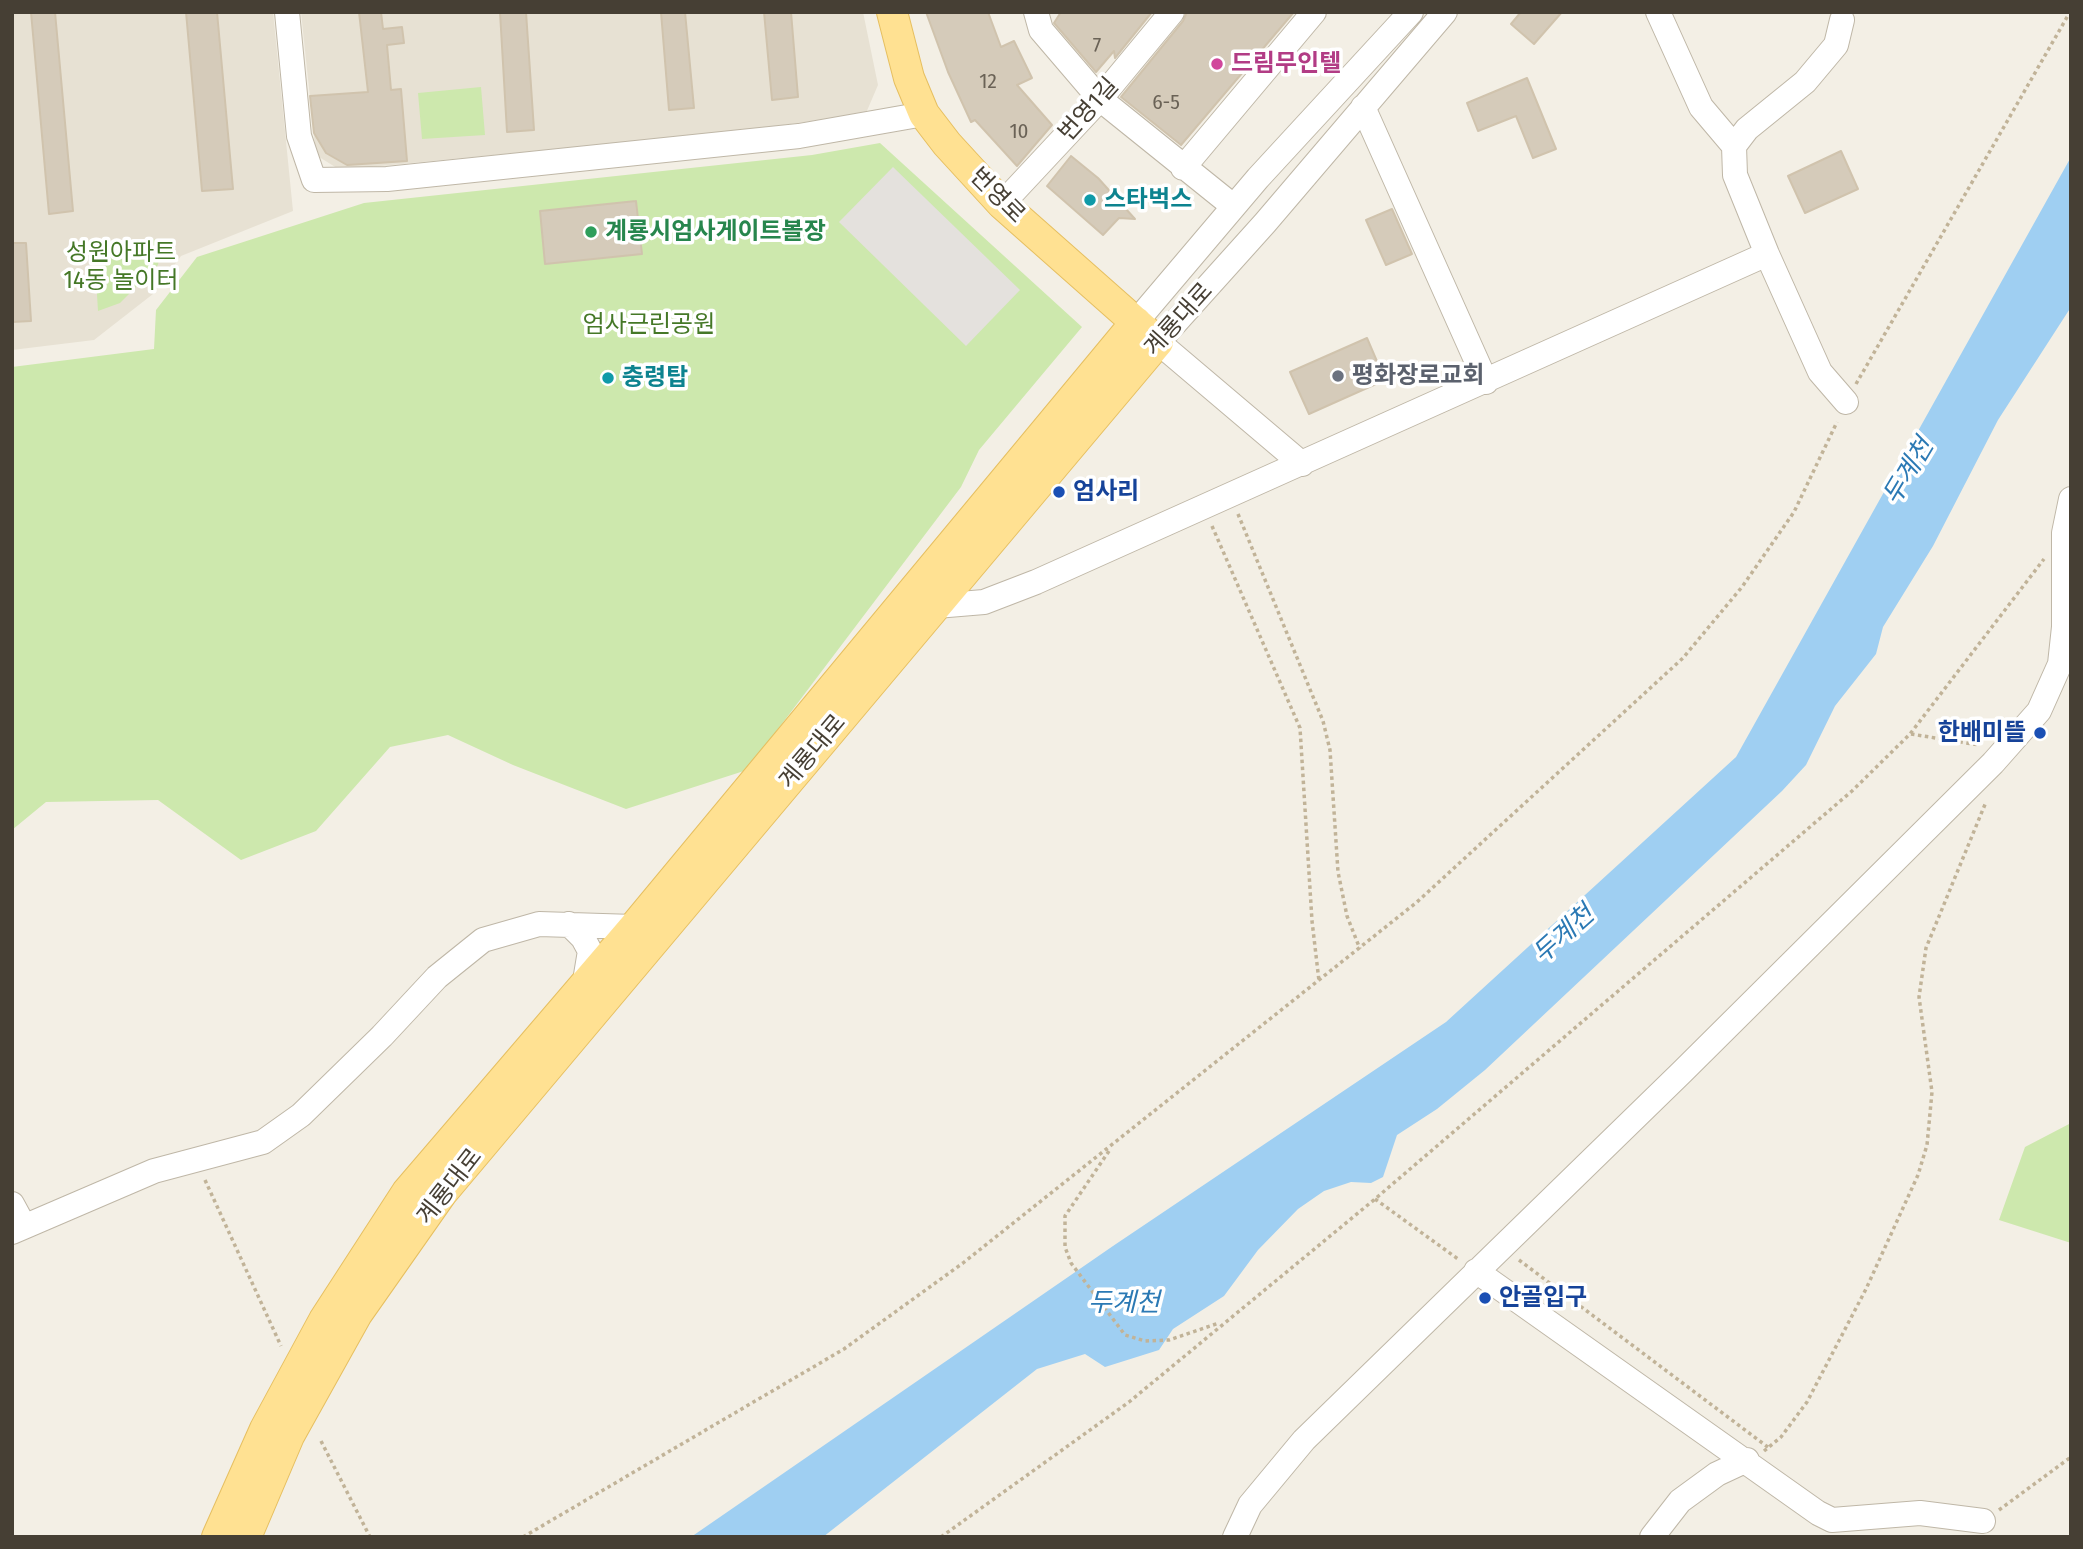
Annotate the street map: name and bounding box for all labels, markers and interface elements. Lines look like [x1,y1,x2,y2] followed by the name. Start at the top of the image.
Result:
[1093,33,1101,59] house number: 7
[1231,50,1341,78] place label: 드림무인텔
[1209,56,1225,72] marker: 드림무인텔
[979,69,997,95] house number: 12
[1053,72,1125,148] street label: 번영1길
[1152,90,1180,116] house number: 6-5
[1009,119,1029,145] house number: 10
[963,162,1031,230] street label: 번영로
[1104,186,1192,214] place label: 스타벅스
[1082,192,1098,208] marker: 스타벅스
[605,218,826,246] place label: 계룡시엄사게이트볼장
[583,224,599,240] marker: 계룡시엄사게이트볼장
[64,239,178,295] park label: 성원아파트 14동 놀이터
[1139,278,1219,362] street label: 계룡대로
[583,311,715,339] park label: 엄사근린공원
[1352,362,1484,390] place label: 평화장로교회
[622,364,688,392] place label: 충령탑
[1330,368,1346,384] marker: 평화장로교회
[600,370,616,386] marker: 충령탑
[1877,433,1941,511] water label: 두계천
[1073,478,1139,506] place label: 엄사리
[1051,484,1067,500] marker: 엄사리
[774,709,852,795] street label: 계룡대로
[1938,719,2026,747] place label: 한배미뜰
[2032,725,2048,741] marker: 한배미뜰
[1527,899,1601,971] water label: 두계천
[411,1143,489,1231] street label: 계룡대로
[1499,1284,1587,1312] place label: 안골입구
[1088,1288,1160,1320] water label: 두계천
[1477,1290,1493,1306] marker: 안골입구

